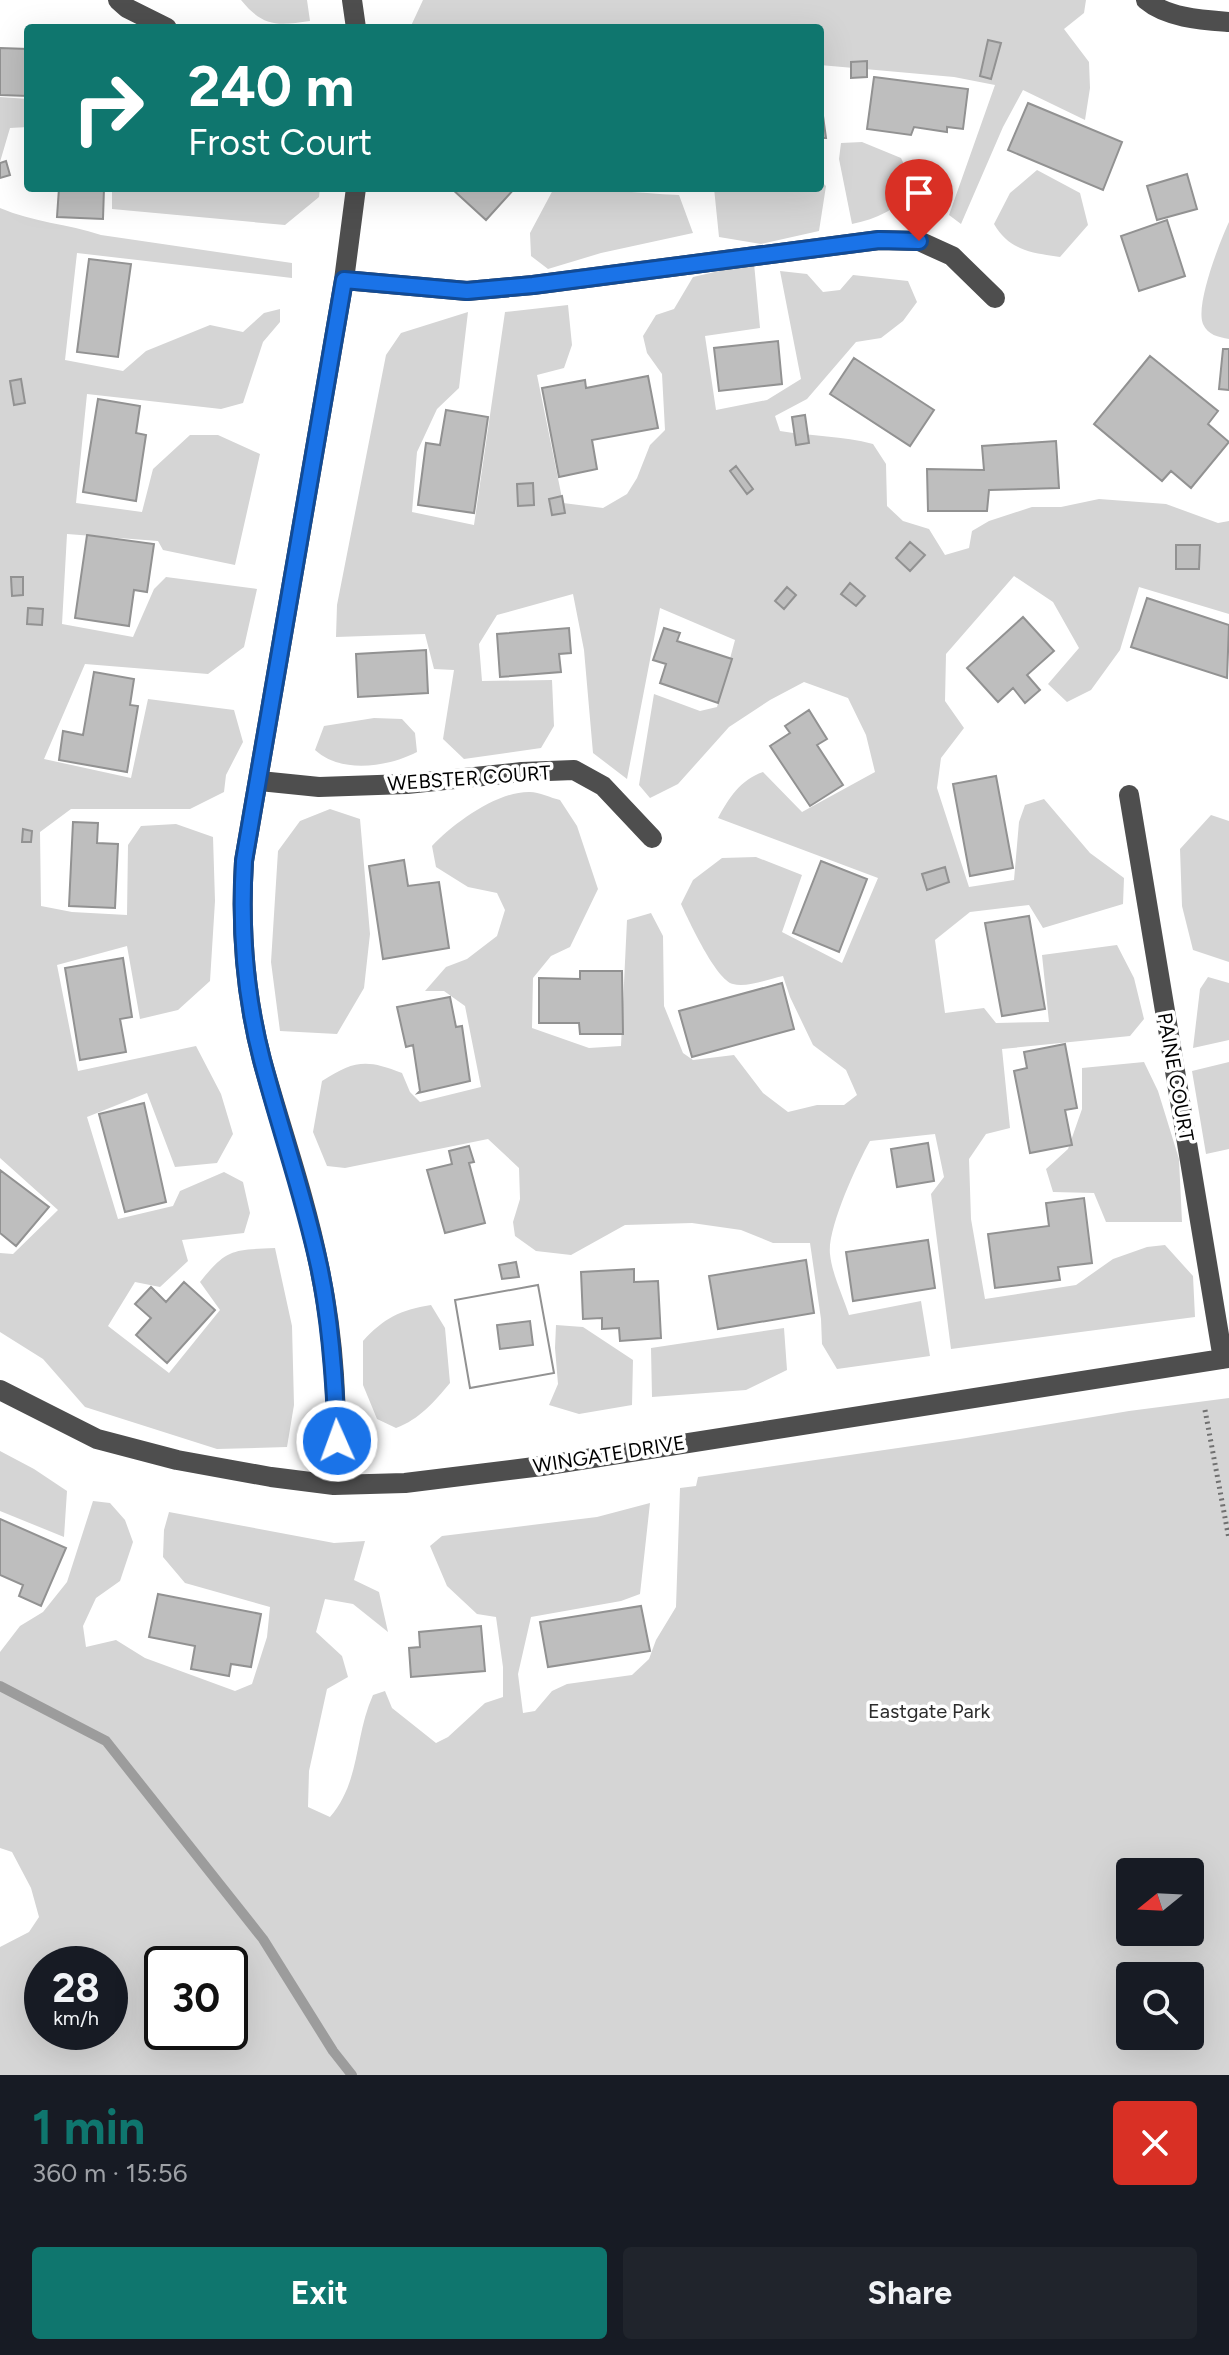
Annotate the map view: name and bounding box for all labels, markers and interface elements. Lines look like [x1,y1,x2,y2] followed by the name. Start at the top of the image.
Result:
[188,53,354,120] text: 240 m
[56,56,160,160] icon: right
[188,121,372,164] text: Frost Court
[885,159,953,241] pin
[897,171,941,215] icon: arrive
[387,760,551,796] street label: WEBSTER COURT
[1153,1011,1199,1143] street label: PAINE COURT
[295,1399,379,1483] position arrow
[531,1430,687,1478] street label: WINGATE DRIVE
[868,1699,990,1723] park label: Eastgate Park
[1116,1858,1204,1946] north arrow
[1116,1858,1204,2050] map controls
[144,1946,248,2050] speed limit sign: 30
[1116,1962,1204,2050] button: search
[52,1964,100,2012] text: 28
[53,2006,99,2030] text: km/h
[32,2098,145,2156] text: 1 min
[1113,2101,1197,2185] button: close
[32,2157,187,2189] text: 360 m · 15:56
[32,2247,607,2339] button: Exit
[623,2247,1197,2339] button: Share

